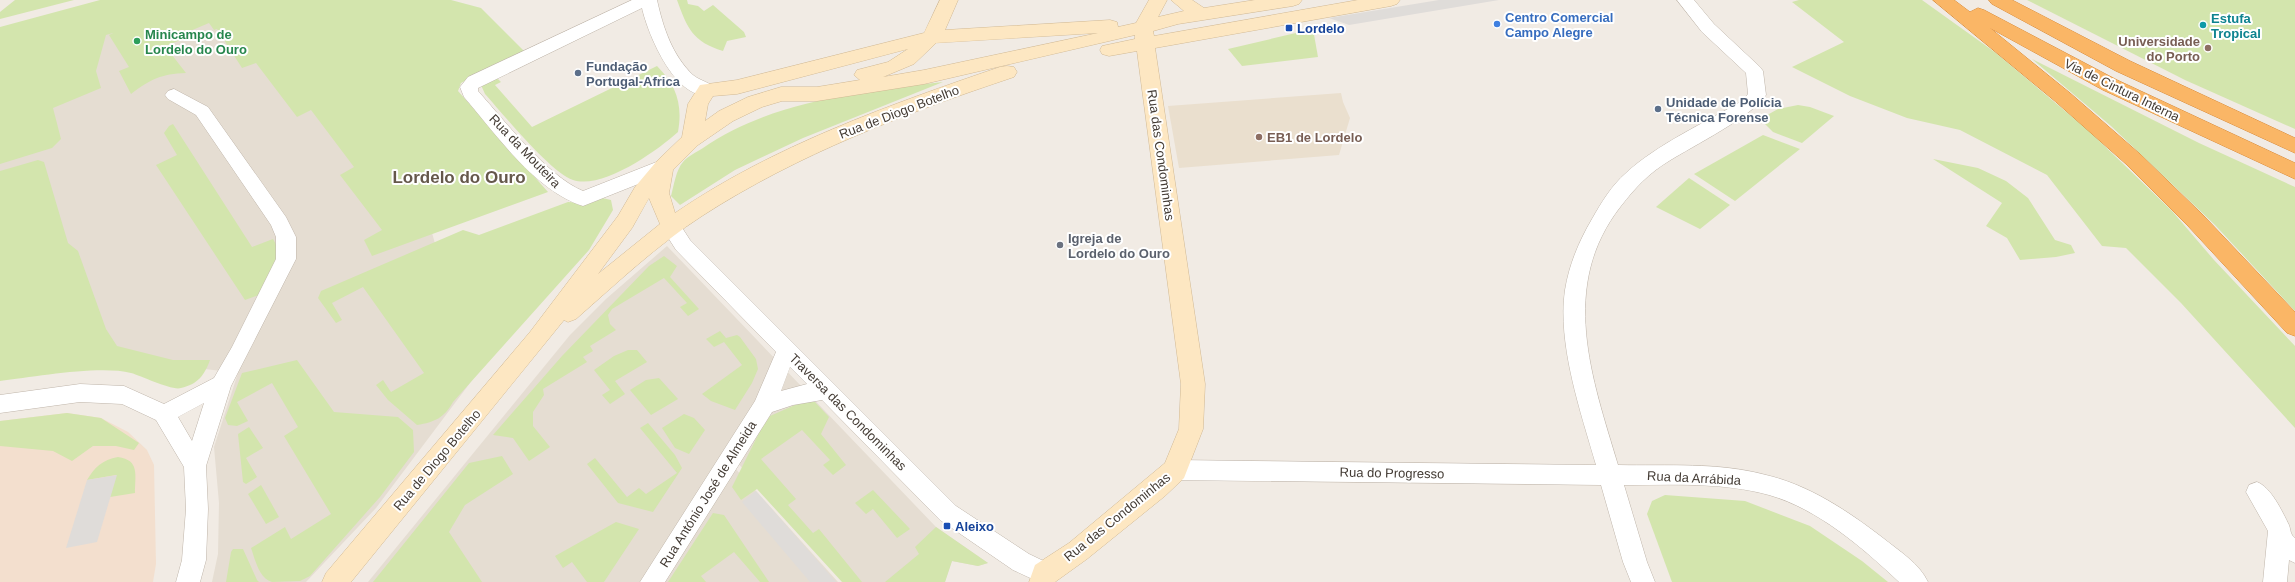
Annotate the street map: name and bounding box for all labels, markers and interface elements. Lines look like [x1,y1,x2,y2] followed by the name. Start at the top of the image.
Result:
[1505,10,1613,40] place label: Centro Comercial Campo Alegre
[2211,11,2261,41] place label: Estufa Tropical
[1492,19,1502,29] marker: Centro Comercial Campo Alegre
[2198,20,2208,30] marker: Estufa Tropical
[1297,21,1345,36] place label: Lordelo
[1284,23,1294,33] marker: Lordelo
[145,27,247,57] place label: Minicampo de Lordelo do Ouro
[2118,34,2200,64] place label: Universidade do Porto
[132,36,142,46] marker: Minicampo de Lordelo do Ouro
[2203,43,2213,53] marker: Universidade do Porto
[2062,56,2183,125] street label: Via de Cintura Interna
[586,59,681,89] place label: Fundação Portugal-Africa
[573,68,583,78] marker: Fundação Portugal-Africa
[837,82,961,142] street label: Rua de Diogo Botelho
[1144,88,1178,222] street label: Rua das Condominhas
[1666,95,1782,125] place label: Unidade de Polícia Técnica Forense
[1653,104,1663,114] marker: Unidade de Polícia Técnica Forense
[486,111,564,191] street label: Rua da Mouteira
[1267,130,1362,145] place label: EB1 de Lordelo
[1254,132,1264,142] marker: EB1 de Lordelo
[392,168,526,187] district label: Lordelo do Ouro
[1068,231,1170,261] place label: Igreja de Lordelo do Ouro
[1055,240,1065,250] marker: Igreja de Lordelo do Ouro
[786,350,910,474] street label: Traversa das Condominhas
[390,406,484,514] street label: Rua de Diogo Botelho
[657,417,760,570] street label: Rua António José de Almeida
[1339,465,1445,481] street label: Rua do Progresso
[1647,468,1742,488] street label: Rua da Arrábida
[1061,469,1173,564] street label: Rua das Condominhas
[955,519,994,534] place label: Aleixo
[942,521,952,531] marker: Aleixo

